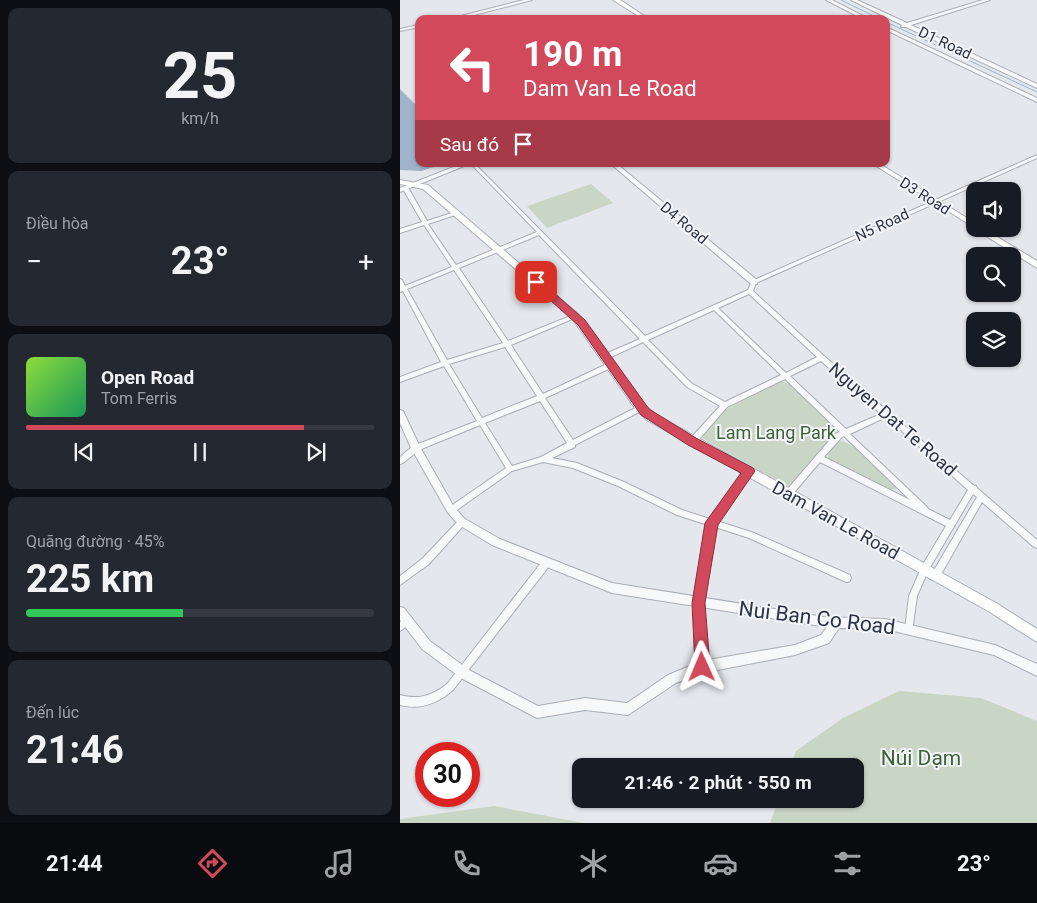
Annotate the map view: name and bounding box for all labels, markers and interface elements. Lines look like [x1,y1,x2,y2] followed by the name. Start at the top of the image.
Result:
[916,23,974,63] street label: D1 Road
[523,34,622,75] text: 190 m
[440,35,505,100] icon: left
[163,38,237,114] text: 25
[523,76,697,101] text: Dam Van Le Road
[181,109,219,128] text: km/h
[509,130,537,158] icon: arrive
[440,133,499,156] text: Sau đó
[896,173,954,219] street label: D3 Road
[966,182,1021,367] map controls
[966,182,1021,237] button: sound
[657,198,711,248] street label: D4 Road
[852,205,912,245] street label: N5 Road
[26,214,89,233] text: Điều hòa
[171,239,229,283] text: 23°
[26,245,42,278] text: −
[358,245,374,278] text: +
[966,247,1021,302] button: search
[515,261,557,303] pin
[522,268,550,296] icon: arrive
[966,312,1021,367] button: layers
[825,358,961,480] street label: Nguyen Dat Te Road
[101,366,194,389] text: Open Road
[101,389,177,408] text: Tom Ferris
[716,422,837,443] park label: Lam Lang Park
[70,438,98,466] icon: previous
[186,438,214,466] icon: pause
[302,438,330,466] icon: next
[769,476,903,564] street label: Dam Van Le Road
[26,532,165,551] text: Quãng đường · 45%
[26,557,154,601] text: 225 km
[738,597,896,639] street label: Nui Ban Co Road
[675,640,727,692] position arrow
[26,703,79,722] text: Đến lúc
[26,728,124,772] text: 21:46
[415,742,480,807] speed limit sign: 30
[881,746,961,770] park label: Núi Dạm
[624,771,812,794] text: 21:46 · 2 phút · 550 m
[195,846,230,881] icon: directions
[322,846,357,881] icon: music
[449,846,484,881] icon: phone
[576,846,611,881] icon: climate
[703,846,738,881] icon: car
[830,846,865,881] icon: filters
[46,851,103,876] text: 21:44
[957,851,991,876] text: 23°

